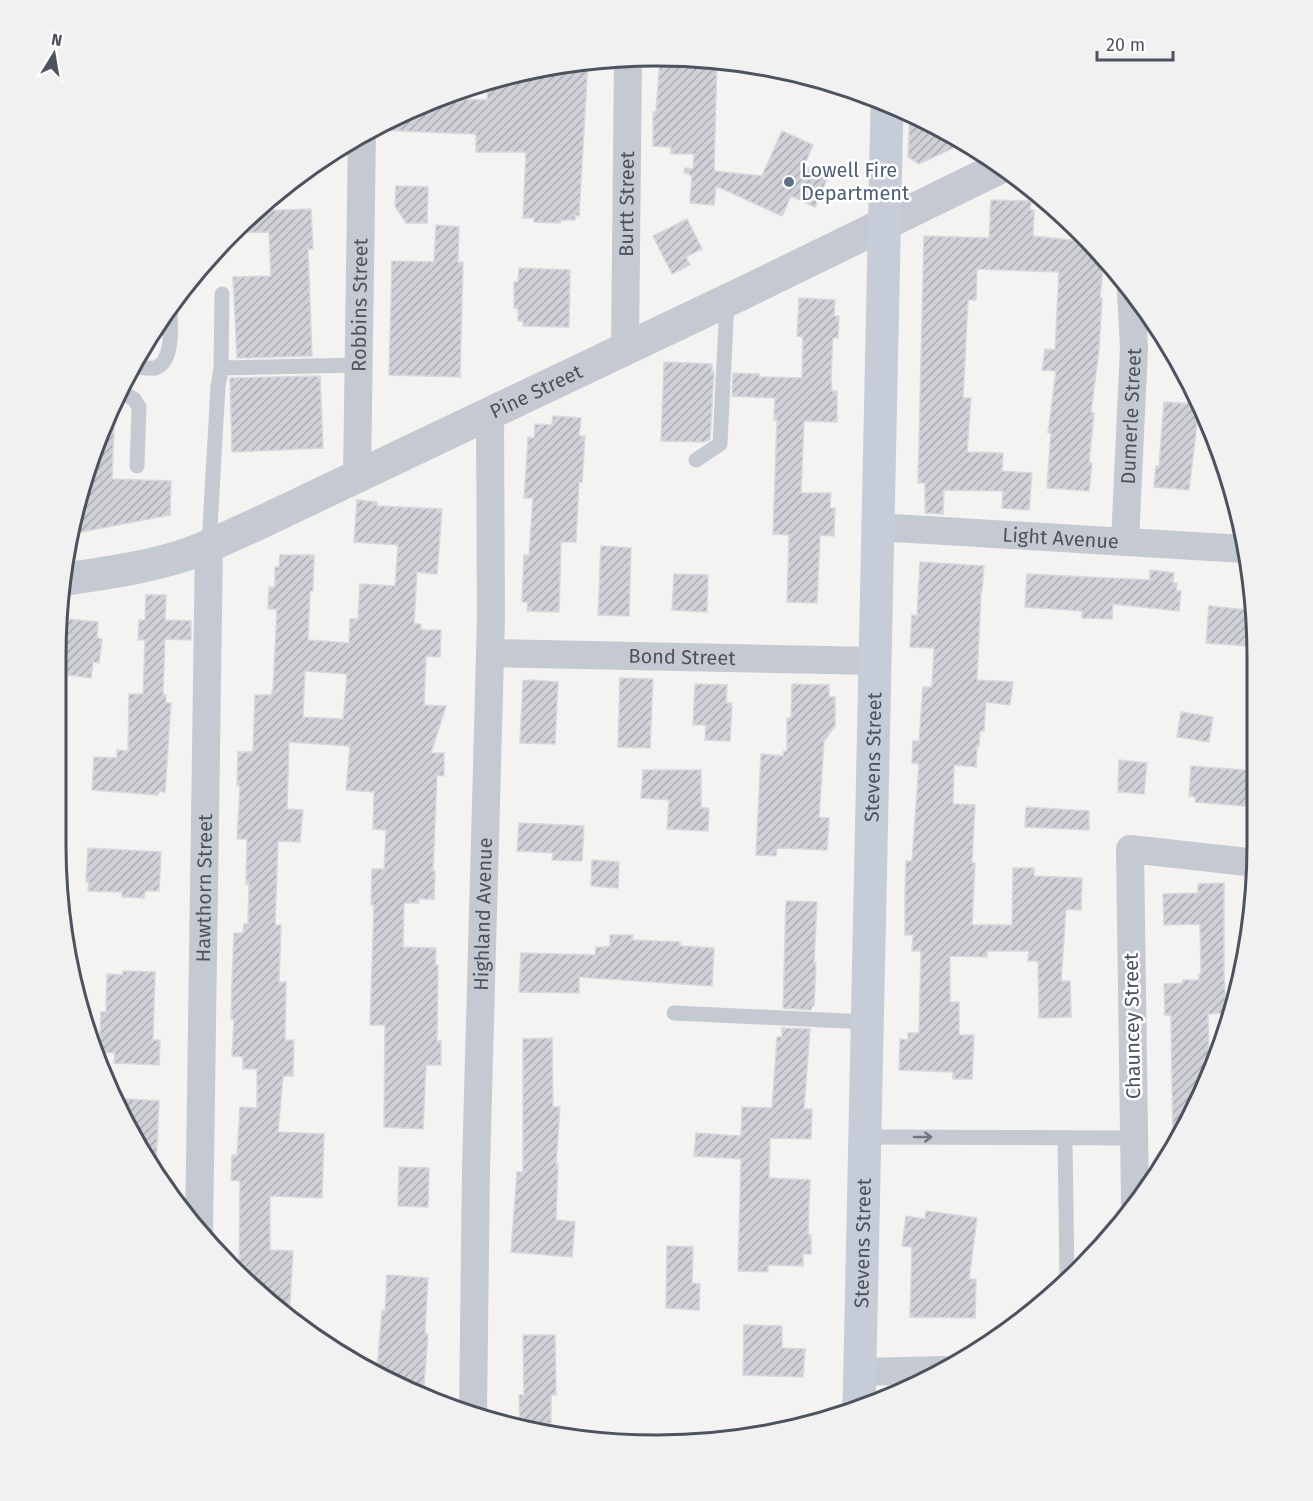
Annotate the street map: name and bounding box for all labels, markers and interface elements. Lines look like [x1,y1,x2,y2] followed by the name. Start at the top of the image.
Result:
[24,24,84,84] north arrow
[1097,24,1174,62] scale bar
[50,29,64,50] text: N
[1106,34,1145,56] text: 20 m
[614,150,639,257] street label: Burtt Street
[801,158,910,205] place label: Lowell Fire Department
[782,175,796,189] marker: Lowell Fire Department
[347,237,372,372] street label: Robbins Street
[1116,347,1146,485] street label: Dumerle Street
[486,359,587,424] street label: Pine Street
[1002,523,1120,553] street label: Light Avenue
[628,644,737,670] street label: Bond Street
[860,691,886,822] street label: Stevens Street
[191,813,217,962] street label: Hawthorn Street
[469,837,497,991] street label: Highland Avenue
[1119,952,1145,1099] street label: Chauncey Street
[913,1131,933,1143] one-way arrow
[849,1177,876,1308] street label: Stevens Street

